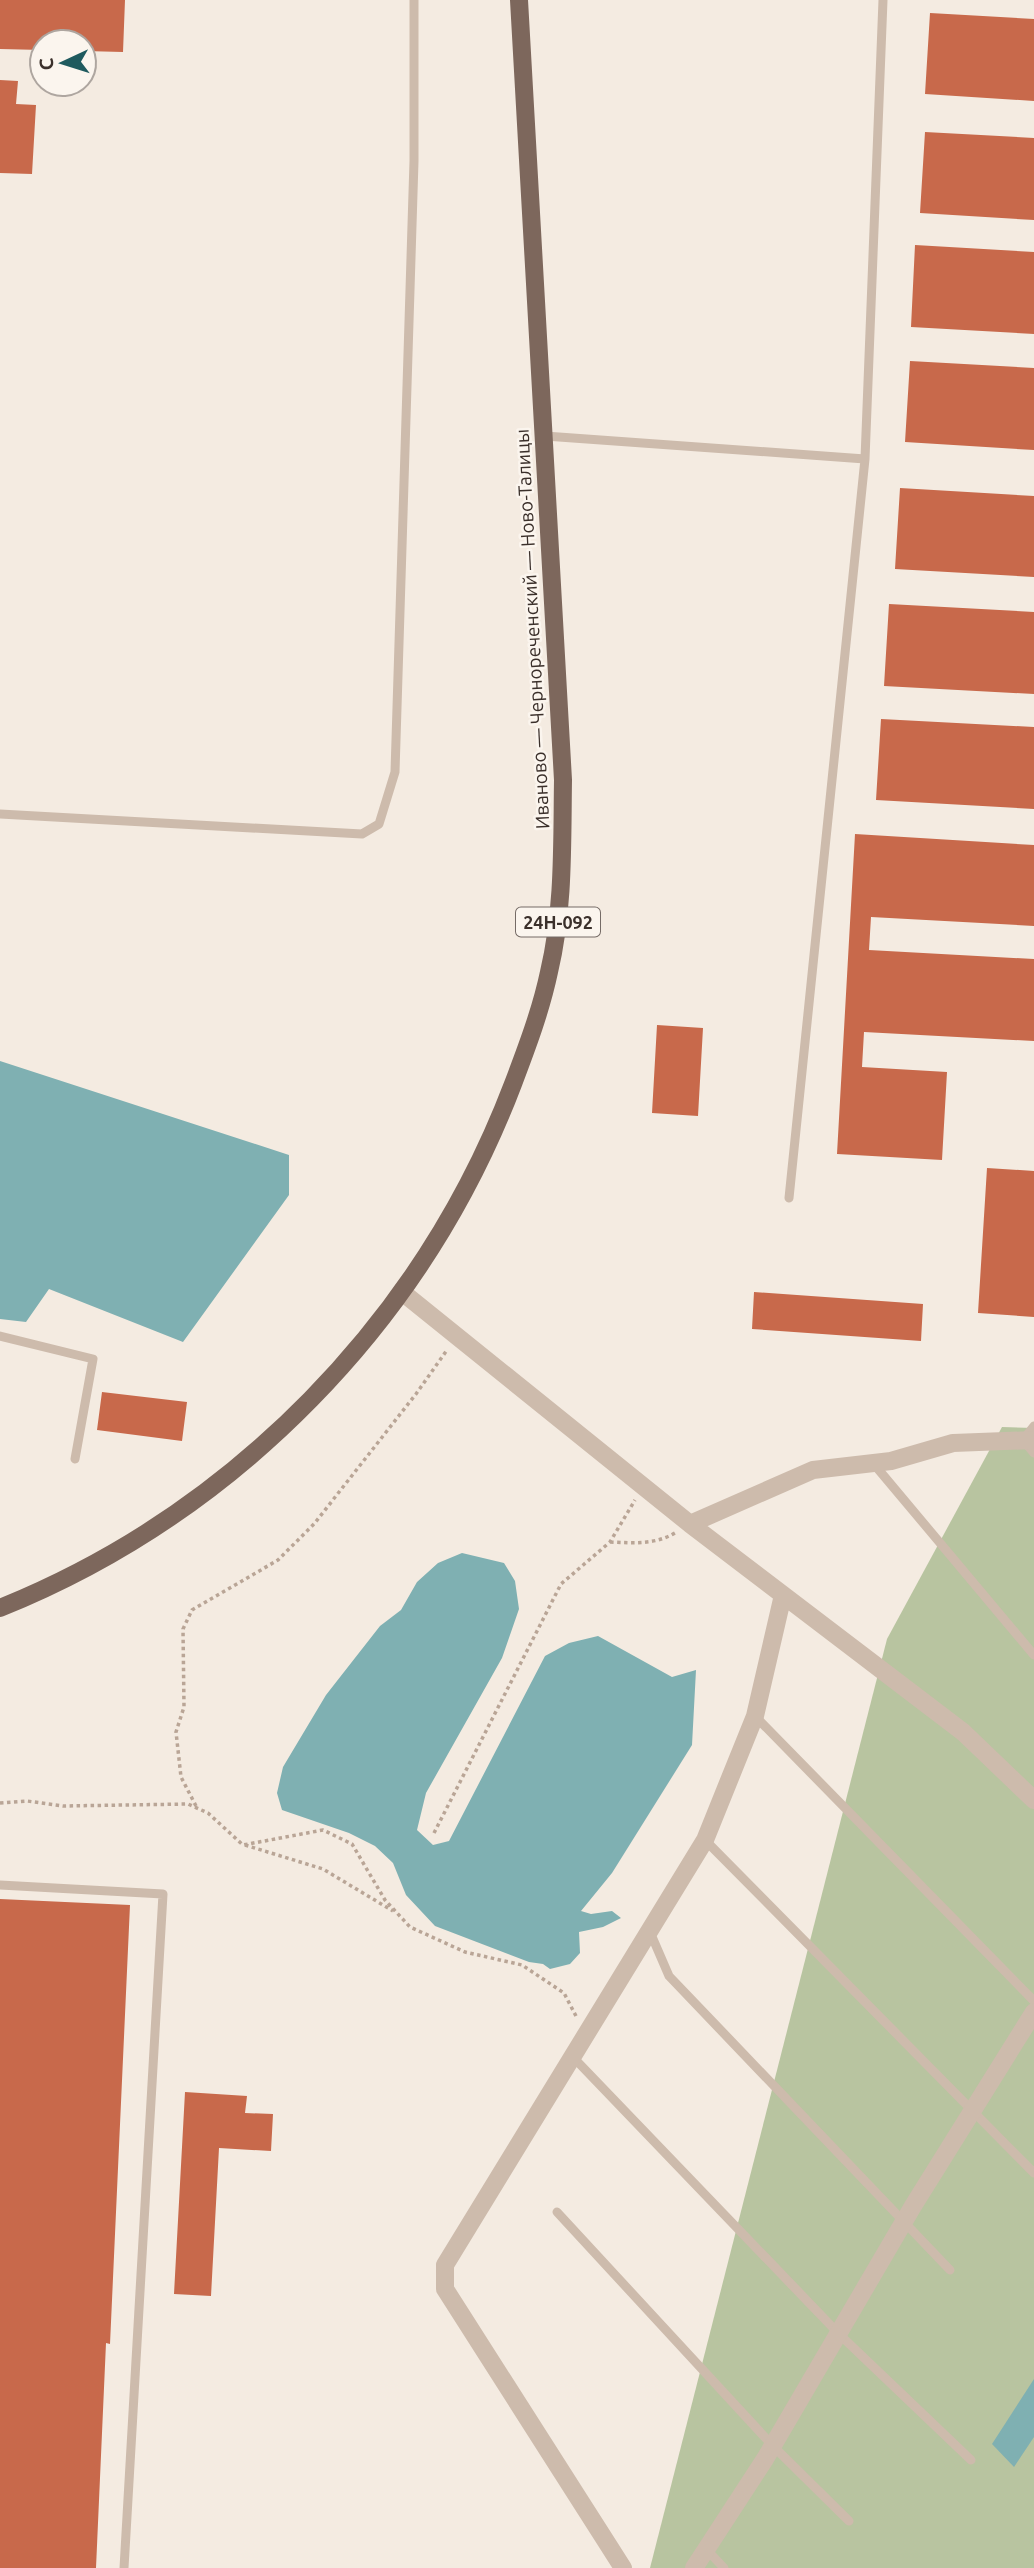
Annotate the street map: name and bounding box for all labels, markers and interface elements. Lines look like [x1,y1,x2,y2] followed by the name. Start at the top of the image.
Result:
[28,28,98,98] north arrow
[35,57,57,71] text: С
[511,428,553,830] street label: Иваново — Чернореченский — Ново-Талицы
[516,908,600,937] road number: 24Н-092

